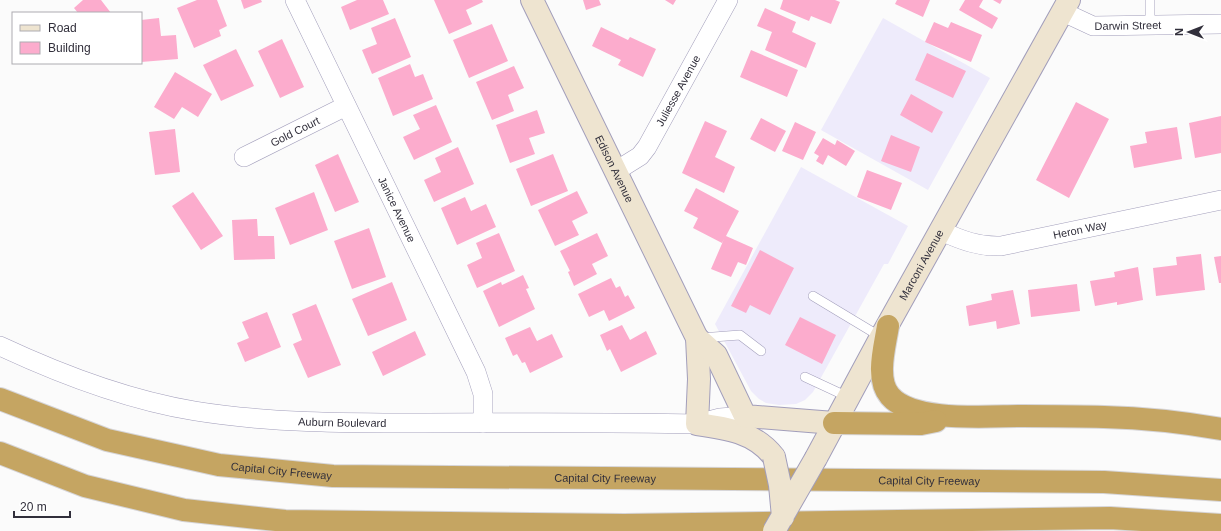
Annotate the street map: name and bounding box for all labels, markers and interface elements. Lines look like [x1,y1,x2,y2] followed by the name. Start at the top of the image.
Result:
[12,12,142,64] legend
[1169,12,1209,52] north arrow
[1094,19,1161,32] street label: Darwin Street
[48,21,77,35] text: Road
[1173,28,1185,36] text: N
[48,41,91,55] text: Building
[654,53,702,128] street label: Juliesse Avenue
[268,114,321,149] street label: Gold Court
[593,133,636,204] street label: Edison Avenue
[376,175,418,244] street label: Janice Avenue
[1052,218,1108,241] street label: Heron Way
[897,228,946,302] street label: Marconi Avenue
[298,415,386,429] street label: Auburn Boulevard
[230,460,333,482] street label: Capital City Freeway
[554,472,656,485] street label: Capital City Freeway
[878,474,980,487] street label: Capital City Freeway
[14,493,70,519] scale bar
[20,500,47,514] text: 20 m

